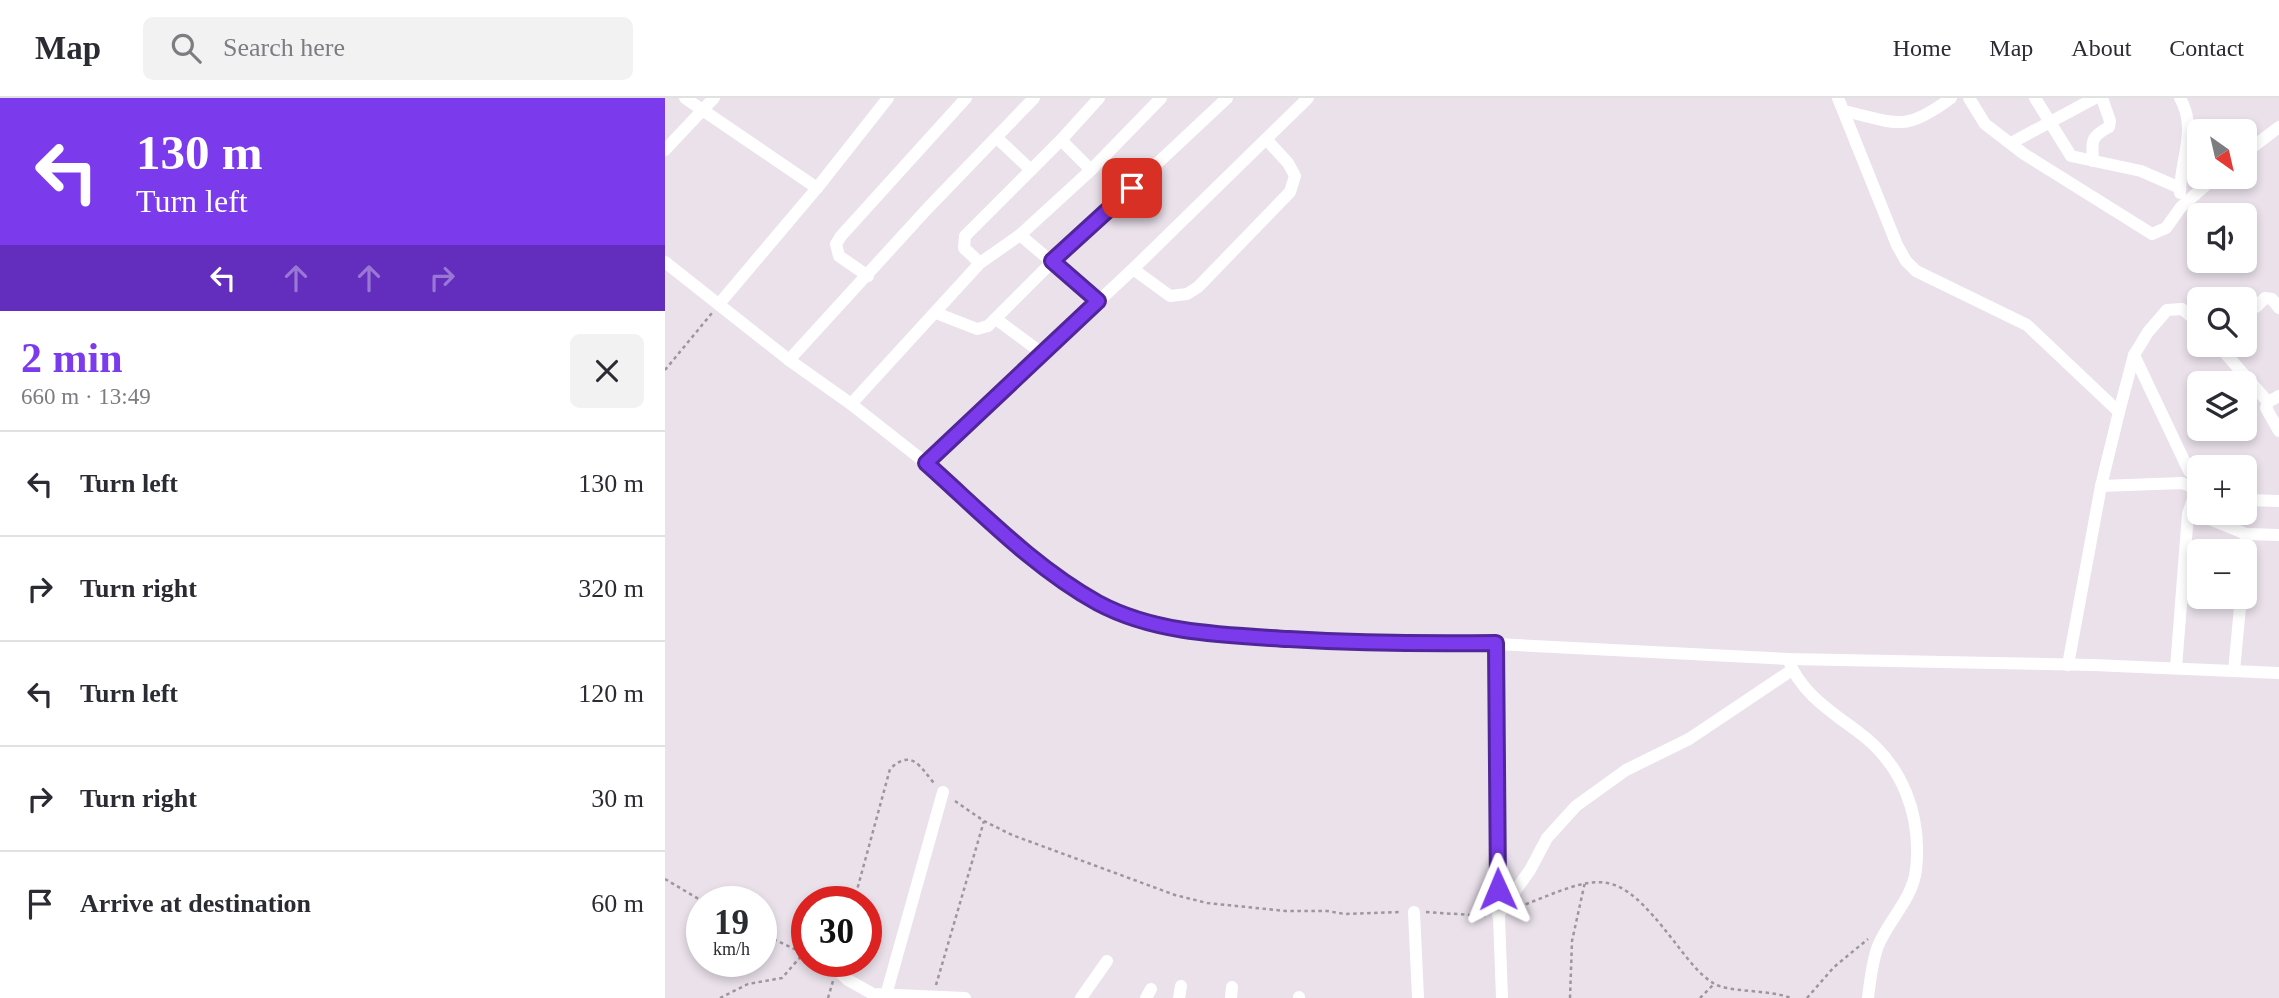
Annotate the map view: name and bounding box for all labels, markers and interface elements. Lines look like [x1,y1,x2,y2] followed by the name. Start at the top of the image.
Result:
[143,17,633,80] search box
[167,29,205,67] icon: search
[35,30,101,66] text: Map
[223,33,345,62] text: Search here
[1893,35,1951,61] text: Home
[1989,35,2033,61] text: Map
[2071,35,2131,61] text: About
[2169,35,2244,61] text: Contact
[2187,119,2257,189] north arrow
[2187,119,2257,609] map controls
[136,125,263,180] text: 130 m
[21,126,112,217] icon: left
[1102,158,1162,218] pin
[1113,169,1151,207] icon: arrive
[136,183,248,219] text: Turn left
[2187,203,2257,273] button: sound
[204,259,242,297] icon: left
[277,259,315,297] icon: ahead
[350,259,388,297] icon: ahead
[423,259,461,297] icon: right
[2187,287,2257,357] button: search
[570,334,644,408] button: close
[21,335,123,381] text: 2 min
[2187,371,2257,441] button: layers
[21,384,151,409] text: 660 m · 13:49
[2187,455,2257,525] button: +
[21,465,59,503] icon: left
[80,469,178,498] text: Turn left
[578,469,644,498] text: 130 m
[2187,539,2257,609] button: −
[21,570,59,608] icon: right
[80,574,197,603] text: Turn right
[578,574,644,603] text: 320 m
[21,675,59,713] icon: left
[80,679,178,708] text: Turn left
[578,679,644,708] text: 120 m
[21,780,59,818] icon: right
[80,784,197,813] text: Turn right
[591,784,644,813] text: 30 m
[1461,852,1535,926] position arrow
[21,885,59,923] icon: arrive
[791,886,882,977] speed limit sign: 30
[80,889,311,918] text: Arrive at destination
[591,889,644,918] text: 60 m
[714,903,749,942] text: 19
[713,939,750,959] text: km/h

